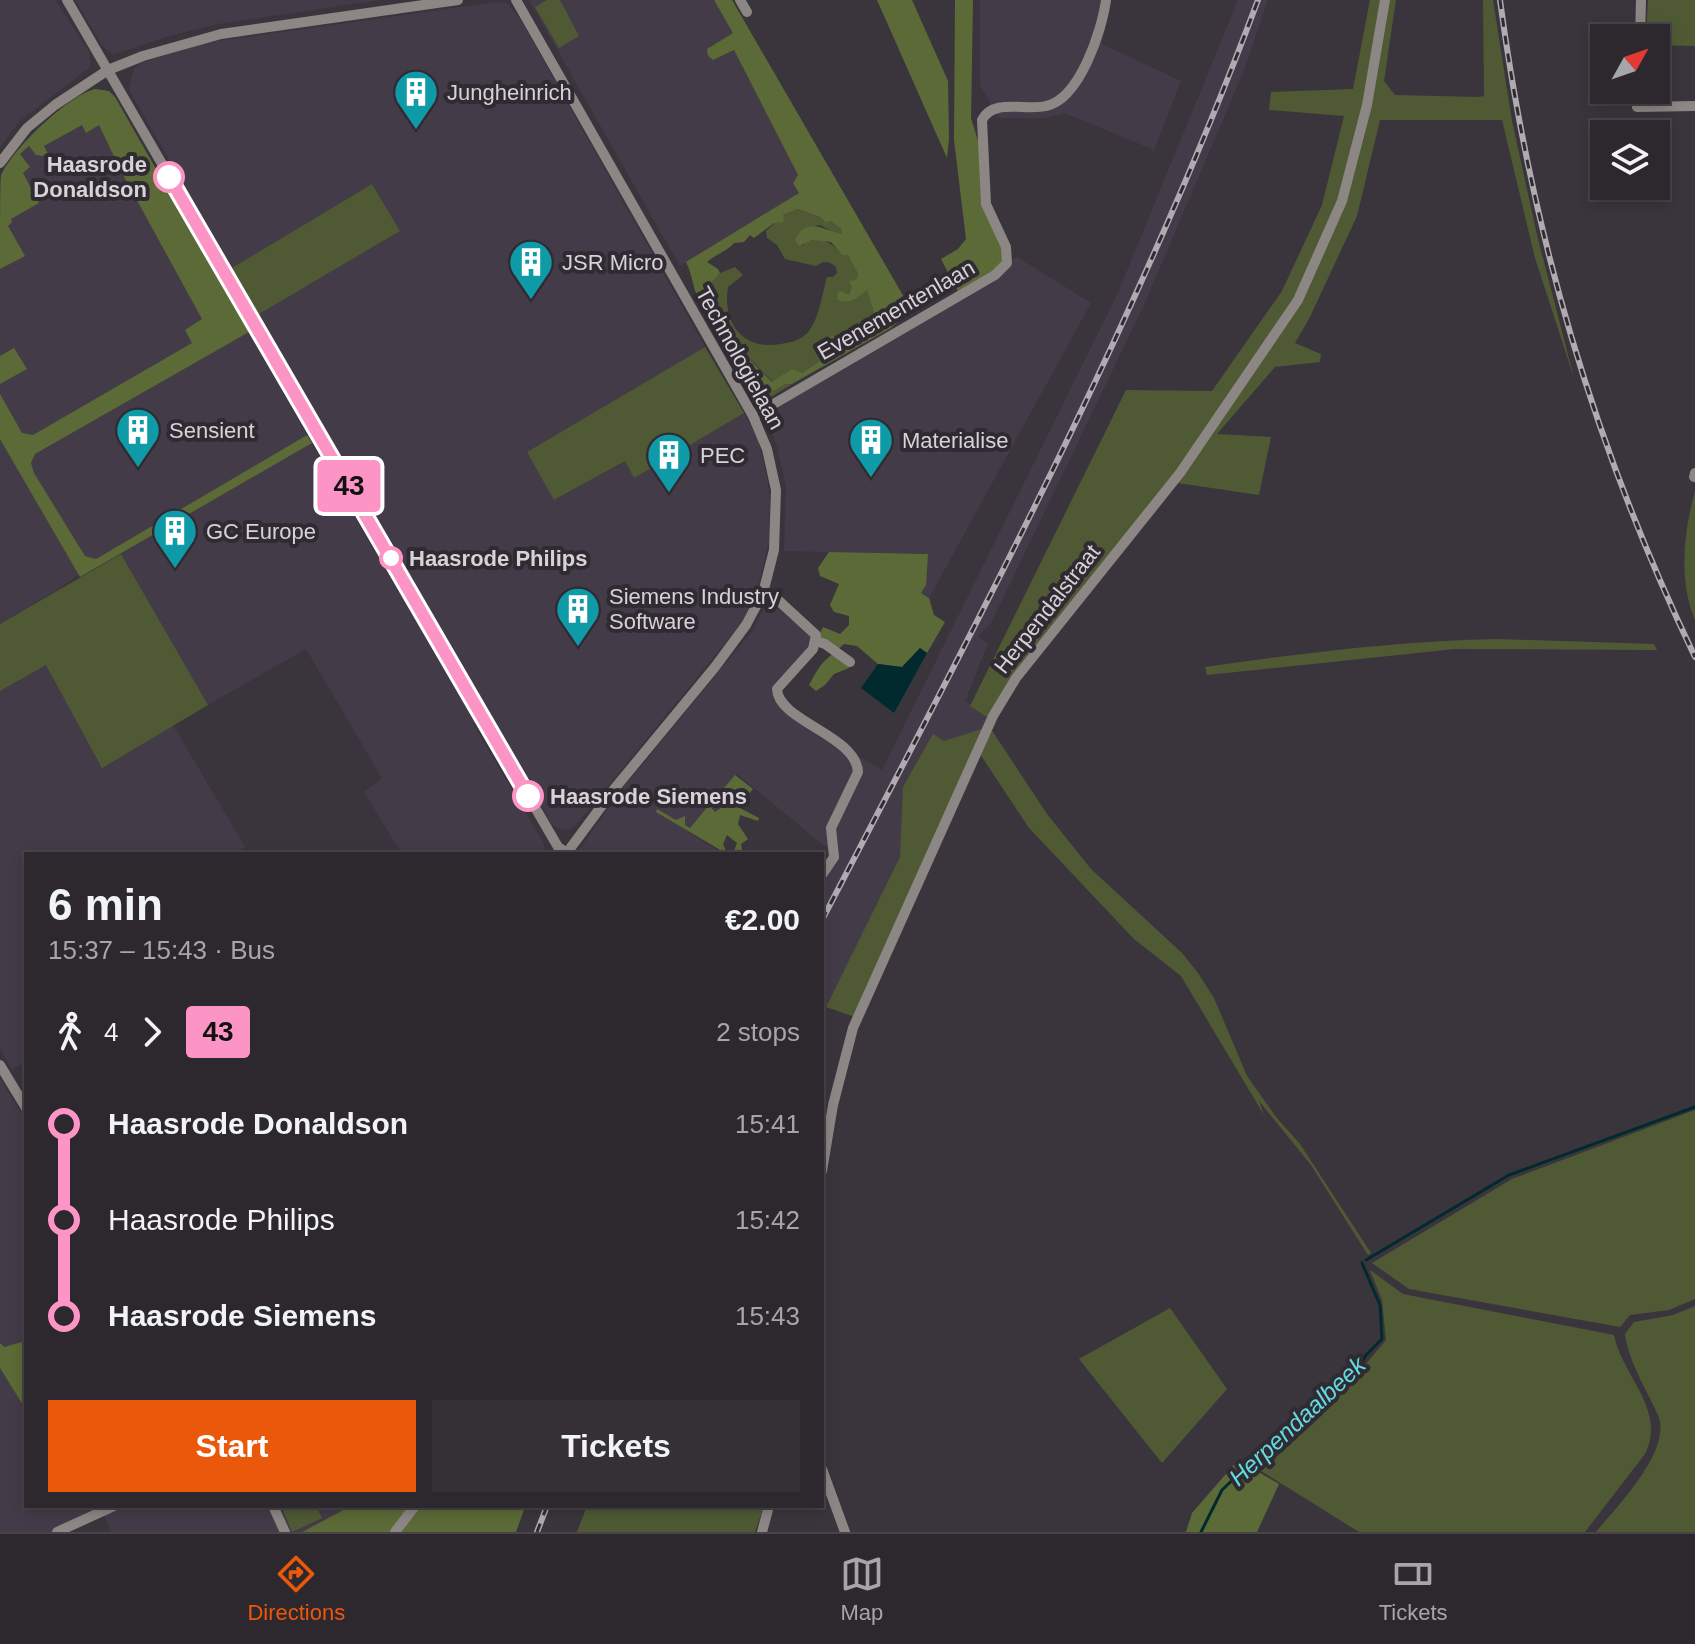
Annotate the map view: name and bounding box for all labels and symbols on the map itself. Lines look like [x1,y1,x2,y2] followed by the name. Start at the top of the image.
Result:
[1590,24,1670,104] north arrow
[392,68,440,131] building icon: Jungheinrich
[447,80,572,105] place label: Jungheinrich
[33,152,147,202] place label: Haasrode Donaldson
[154,162,184,192] marker: Haasrode Donaldson
[507,238,555,301] building icon: JSR Micro
[562,250,663,275] place label: JSR Micro
[813,255,979,365] street label: Evenementenlaan
[691,282,789,434] street label: Technologielaan
[114,406,162,469] building icon: Sensient
[847,416,895,479] building icon: Materialise
[169,418,255,443] place label: Sensient
[902,428,1008,453] place label: Materialise
[645,431,693,494] building icon: PEC
[700,443,745,468] place label: PEC
[313,460,385,512] line badge: 43
[151,507,199,570] building icon: GC Europe
[206,519,316,544] place label: GC Europe
[989,540,1105,678] street label: Herpendalstraat
[409,546,588,571] place label: Haasrode Philips
[380,547,402,569] marker: Haasrode Philips
[609,584,779,634] place label: Siemens Industry Software
[554,585,602,648] building icon: Siemens Industry Software
[513,781,543,811] marker: Haasrode Siemens
[550,784,747,809] place label: Haasrode Siemens
[1223,1350,1372,1491] water label: Herpendaalbeek

